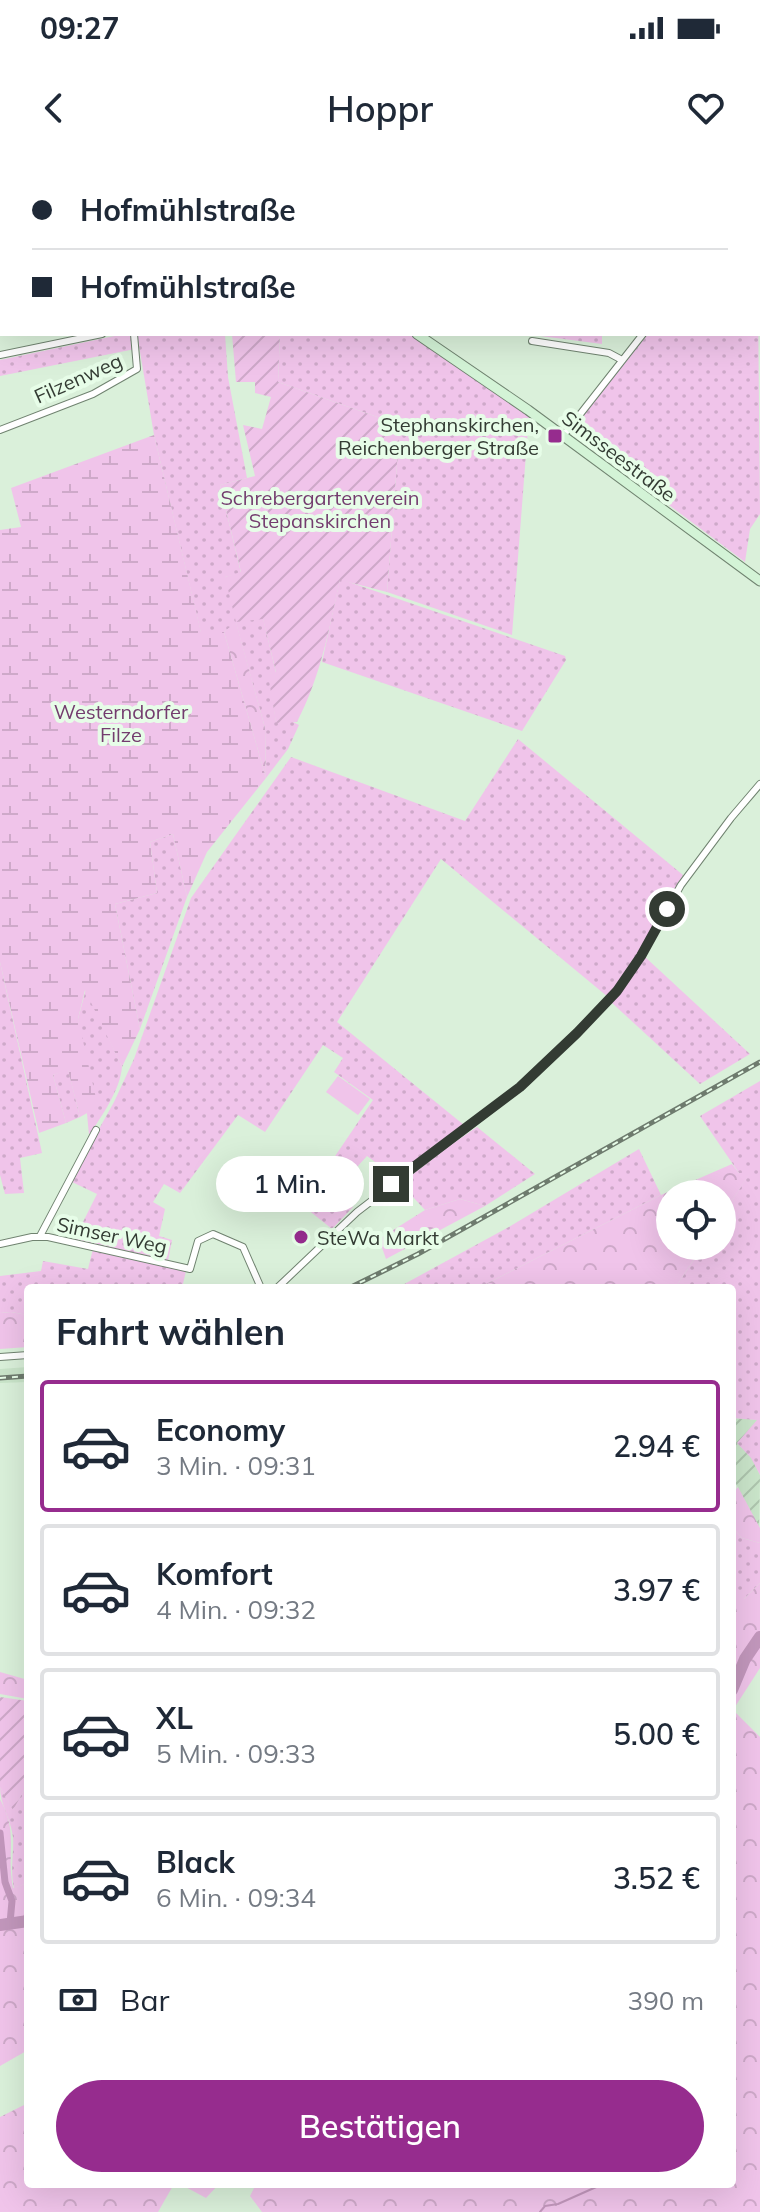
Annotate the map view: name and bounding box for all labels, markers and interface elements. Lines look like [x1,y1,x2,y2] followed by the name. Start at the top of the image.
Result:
[40,9,119,47] text: 09:27
[32,86,76,130] icon: back
[327,86,433,131] text: Hoppr
[684,86,728,130] icon: heart
[80,191,296,229] text: Hofmühlstraße
[80,268,296,306] text: Hofmühlstraße
[30,348,126,408] street label: Filzenweg
[557,405,681,507] street label: Simsseestraße
[338,412,539,460] place label: Stephanskirchen, Reichenberger Straße
[546,427,564,445] marker: Stephanskirchen, Reichenberger Straße
[220,485,420,533] park label: Schrebergartenverein Stepanskirchen
[54,699,189,747] park label: Westerndorfer Filze
[649,891,685,927] route start
[215,1156,363,1212] callout: 1 Min.
[373,1166,409,1202] route end
[253,1167,327,1200] text: 1 Min.
[656,1180,736,1260] map controls
[656,1180,736,1260] button: locate
[55,1211,169,1259] street label: Simser Weg
[317,1225,439,1250] place label: SteWa Markt
[292,1228,310,1246] marker: SteWa Markt
[56,1309,285,1354] text: Fahrt wählen
[60,1410,132,1482] icon: car
[156,1411,285,1449] text: Economy
[613,1427,700,1465] text: 2.94 €
[156,1449,316,1482] text: 3 Min. · 09:31
[60,1554,132,1626] icon: car
[156,1555,273,1593] text: Komfort
[613,1571,700,1609] text: 3.97 €
[156,1593,316,1626] text: 4 Min. · 09:32
[60,1698,132,1770] icon: car
[156,1699,193,1737] text: XL
[613,1715,700,1753] text: 5.00 €
[156,1737,316,1770] text: 5 Min. · 09:33
[60,1842,132,1914] icon: car
[156,1843,235,1881] text: Black
[613,1859,700,1897] text: 3.52 €
[156,1881,316,1914] text: 6 Min. · 09:34
[56,1978,100,2022] icon: cash
[120,1981,169,2019] text: Bar
[628,1984,704,2017] text: 390 m
[56,2080,704,2172] button: Bestätigen

